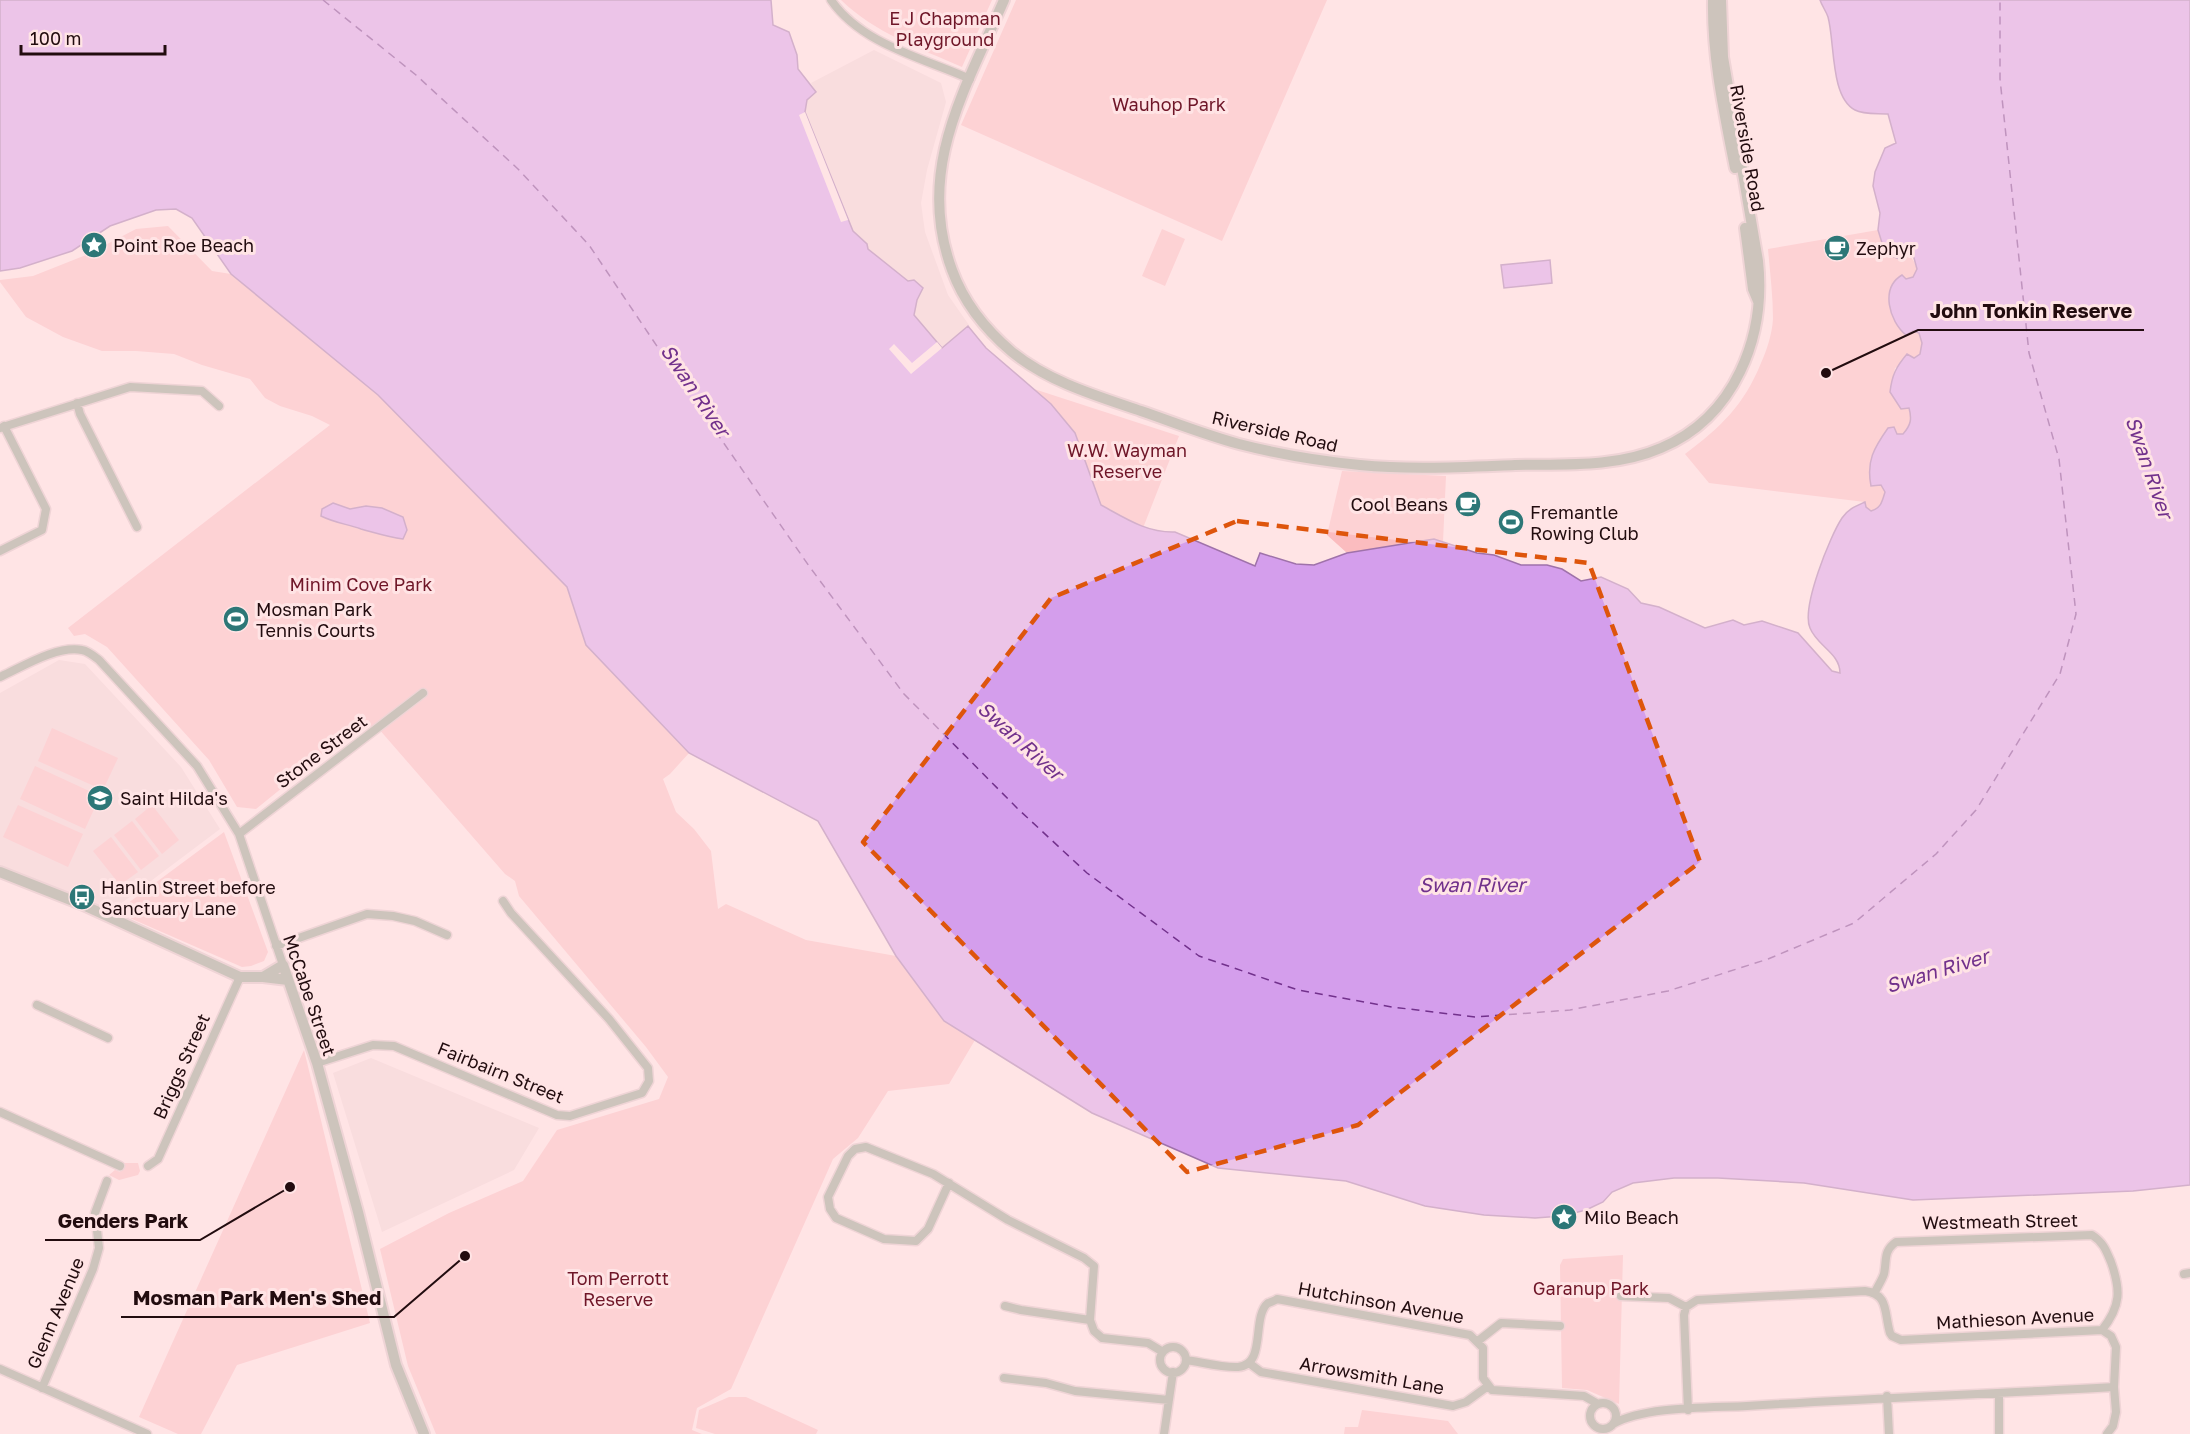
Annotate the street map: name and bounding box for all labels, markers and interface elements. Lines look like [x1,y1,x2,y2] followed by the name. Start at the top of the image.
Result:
[889,7,1001,50] park label: E J Chapman Playground
[21,18,165,56] scale bar
[30,27,81,49] text: 100 m
[1726,83,1770,213] street label: Riverside Road
[1112,93,1226,115] park label: Wauhop Park
[79,230,109,260] place icon: Point Roe Beach
[1822,233,1852,263] cafe icon: Zephyr
[113,234,254,256] place label: Point Roe Beach
[1856,237,1916,259] place label: Zephyr
[1918,292,2144,330] callout: John Tonkin Reserve
[1930,298,2132,322] text: John Tonkin Reserve
[656,339,737,443] water label: Swan River
[1210,406,1340,456] street label: Riverside Road
[2121,413,2180,524] water label: Swan River
[1067,439,1187,482] park label: W.W. Wayman Reserve
[1453,489,1483,519] cafe icon: Cool Beans
[1351,493,1448,515] place label: Cool Beans
[1530,501,1639,544] place label: Fremantle Rowing Club
[1496,507,1526,537] sports icon: Fremantle Rowing Club
[290,573,432,595] park label: Minim Cove Park
[256,598,375,641] place label: Mosman Park Tennis Courts
[221,604,251,634] sports icon: Mosman Park Tennis Courts
[974,696,1071,787] water label: Swan River
[271,710,371,792] street label: Stone Street
[85,783,115,813] school or university icon: Saint Hilda's
[120,787,228,809] place label: Saint Hilda's
[1419,872,1528,896] water label: Swan River
[101,876,276,919] place label: Hanlin Street before Sanctuary Lane
[67,882,97,912] bus stop icon: Hanlin Street before Sanctuary Lane
[279,931,341,1059] street label: McCabe Street
[1883,942,1994,997] water label: Swan River
[148,1010,214,1122] street label: Briggs Street
[435,1037,567,1107] street label: Fairbairn Street
[45,1202,200,1240] callout: Genders Park
[1549,1202,1579,1232] place icon: Milo Beach
[1584,1206,1679,1228] place label: Milo Beach
[58,1208,189,1232] text: Genders Park
[1922,1209,2078,1233] street label: Westmeath Street
[22,1254,88,1372] street label: Glenn Avenue
[567,1267,669,1310] park label: Tom Perrott Reserve
[1296,1277,1466,1327] street label: Hutchinson Avenue
[1533,1277,1649,1299] park label: Garanup Park
[121,1279,394,1317] callout: Mosman Park Men's Shed
[133,1285,381,1309] text: Mosman Park Men's Shed
[1935,1303,2095,1333] street label: Mathieson Avenue
[1298,1351,1446,1399] street label: Arrowsmith Lane

